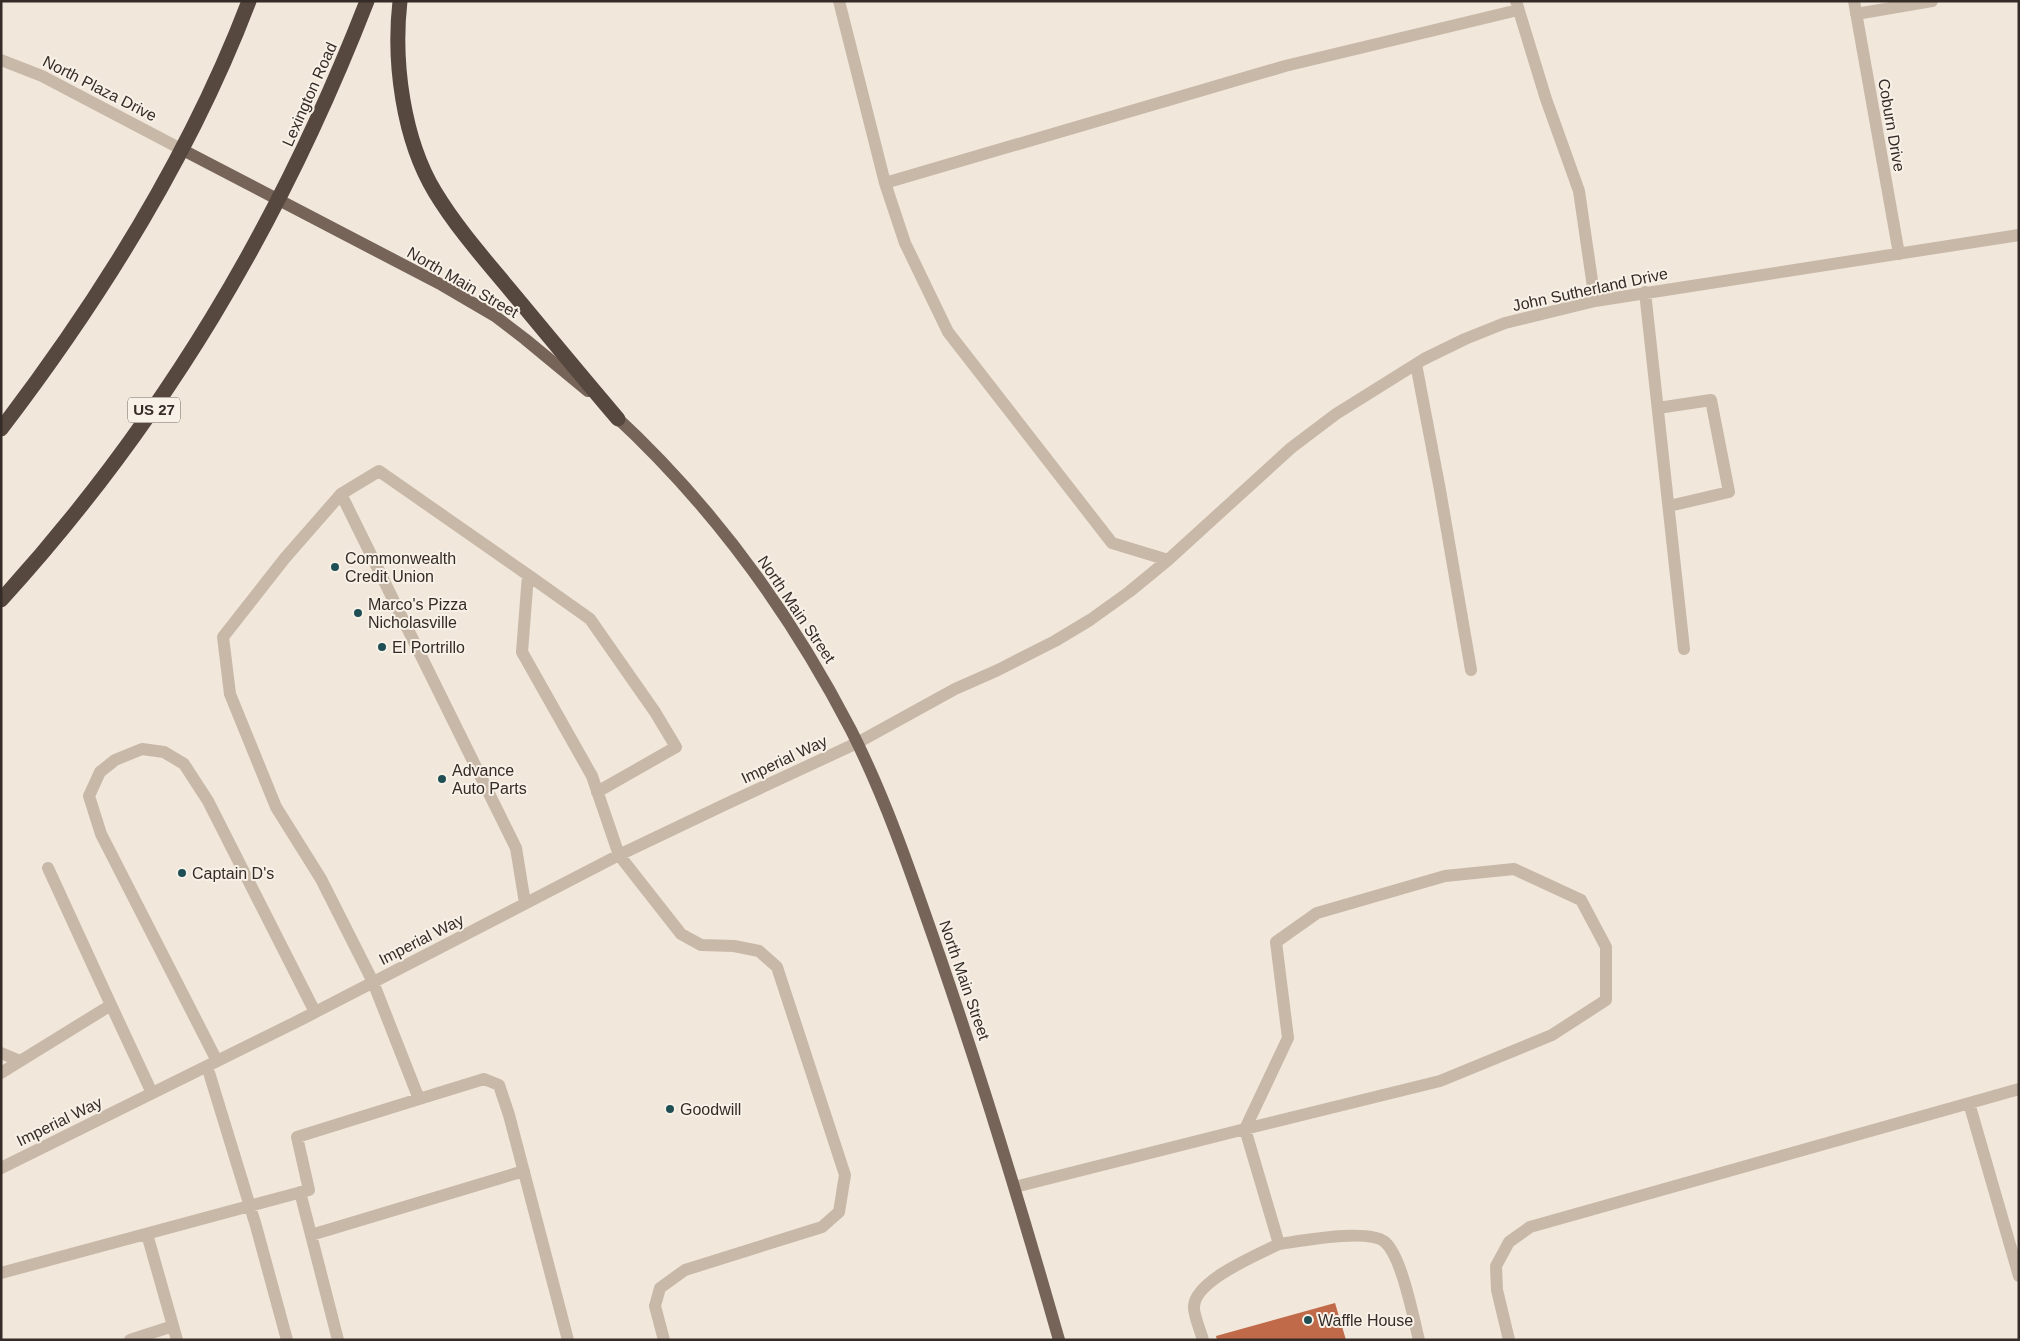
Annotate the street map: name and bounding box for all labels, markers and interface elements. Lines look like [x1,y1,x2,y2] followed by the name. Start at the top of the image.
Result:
[279,40,340,149] street label: Lexington Road
[40,52,160,125] street label: North Plaza Drive
[1875,77,1908,173] street label: Coburn Drive
[404,244,522,321] street label: North Main Street
[1511,265,1669,314] street label: John Sutherland Drive
[128,398,180,422] road number: US 27
[345,550,456,585] place label: Commonwealth Credit Union
[754,553,839,666] street label: North Main Street
[329,561,341,573] marker: Commonwealth Credit Union
[368,596,467,631] place label: Marco's Pizza Nicholasville
[352,607,364,619] marker: Marco's Pizza Nicholasville
[392,639,465,656] place label: El Portrillo
[376,641,388,653] marker: El Portrillo
[739,732,830,787] street label: Imperial Way
[452,762,527,797] place label: Advance Auto Parts
[436,773,448,785] marker: Advance Auto Parts
[192,865,274,882] place label: Captain D's
[176,867,188,879] marker: Captain D's
[376,911,466,968] street label: Imperial Way
[936,918,993,1043] street label: North Main Street
[14,1093,105,1149] street label: Imperial Way
[680,1101,741,1118] place label: Goodwill
[664,1103,676,1115] marker: Goodwill
[1318,1312,1413,1329] place label: Waffle House
[1302,1314,1314,1326] marker: Waffle House

